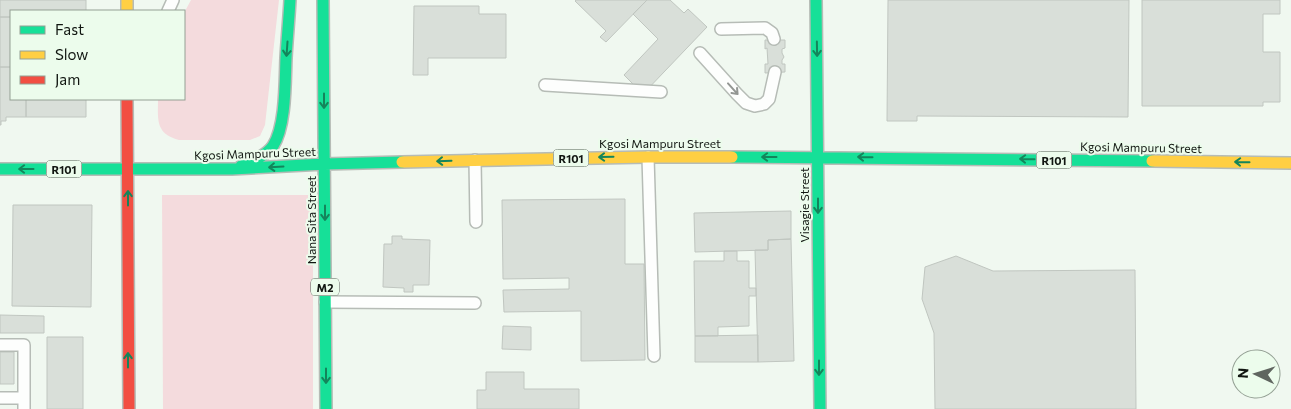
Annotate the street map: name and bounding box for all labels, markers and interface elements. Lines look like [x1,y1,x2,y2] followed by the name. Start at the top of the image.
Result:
[10,10,185,100] legend
[55,20,84,38] text: Fast
[282,40,291,56] one-way arrow
[812,40,821,56] one-way arrow
[55,45,88,63] text: Slow
[55,70,80,88] text: Jam
[727,83,739,96] one-way arrow
[319,92,329,109] one-way arrow
[599,136,721,150] street label: Kgosi Mampuru Street
[1080,139,1202,155] street label: Kgosi Mampuru Street
[194,144,316,162] street label: Kgosi Mampuru Street
[554,150,588,167] road number: R101
[761,152,778,162] one-way arrow
[1036,152,1072,168] road number: R101
[599,153,615,162] one-way arrow
[857,153,873,162] one-way arrow
[1020,155,1036,164] one-way arrow
[436,156,452,166] one-way arrow
[1235,157,1251,167] one-way arrow
[46,160,82,178] road number: R101
[268,162,284,171] one-way arrow
[18,164,34,174] one-way arrow
[797,167,811,243] street label: Visagie Street
[304,176,318,264] street label: Nana Sita Street
[123,190,133,206] one-way arrow
[813,197,823,213] one-way arrow
[320,204,330,221] one-way arrow
[311,278,339,296] road number: M2
[1231,349,1281,399] north arrow
[123,353,133,369] one-way arrow
[814,360,824,376] one-way arrow
[321,367,331,383] one-way arrow
[1234,367,1251,379] text: N

